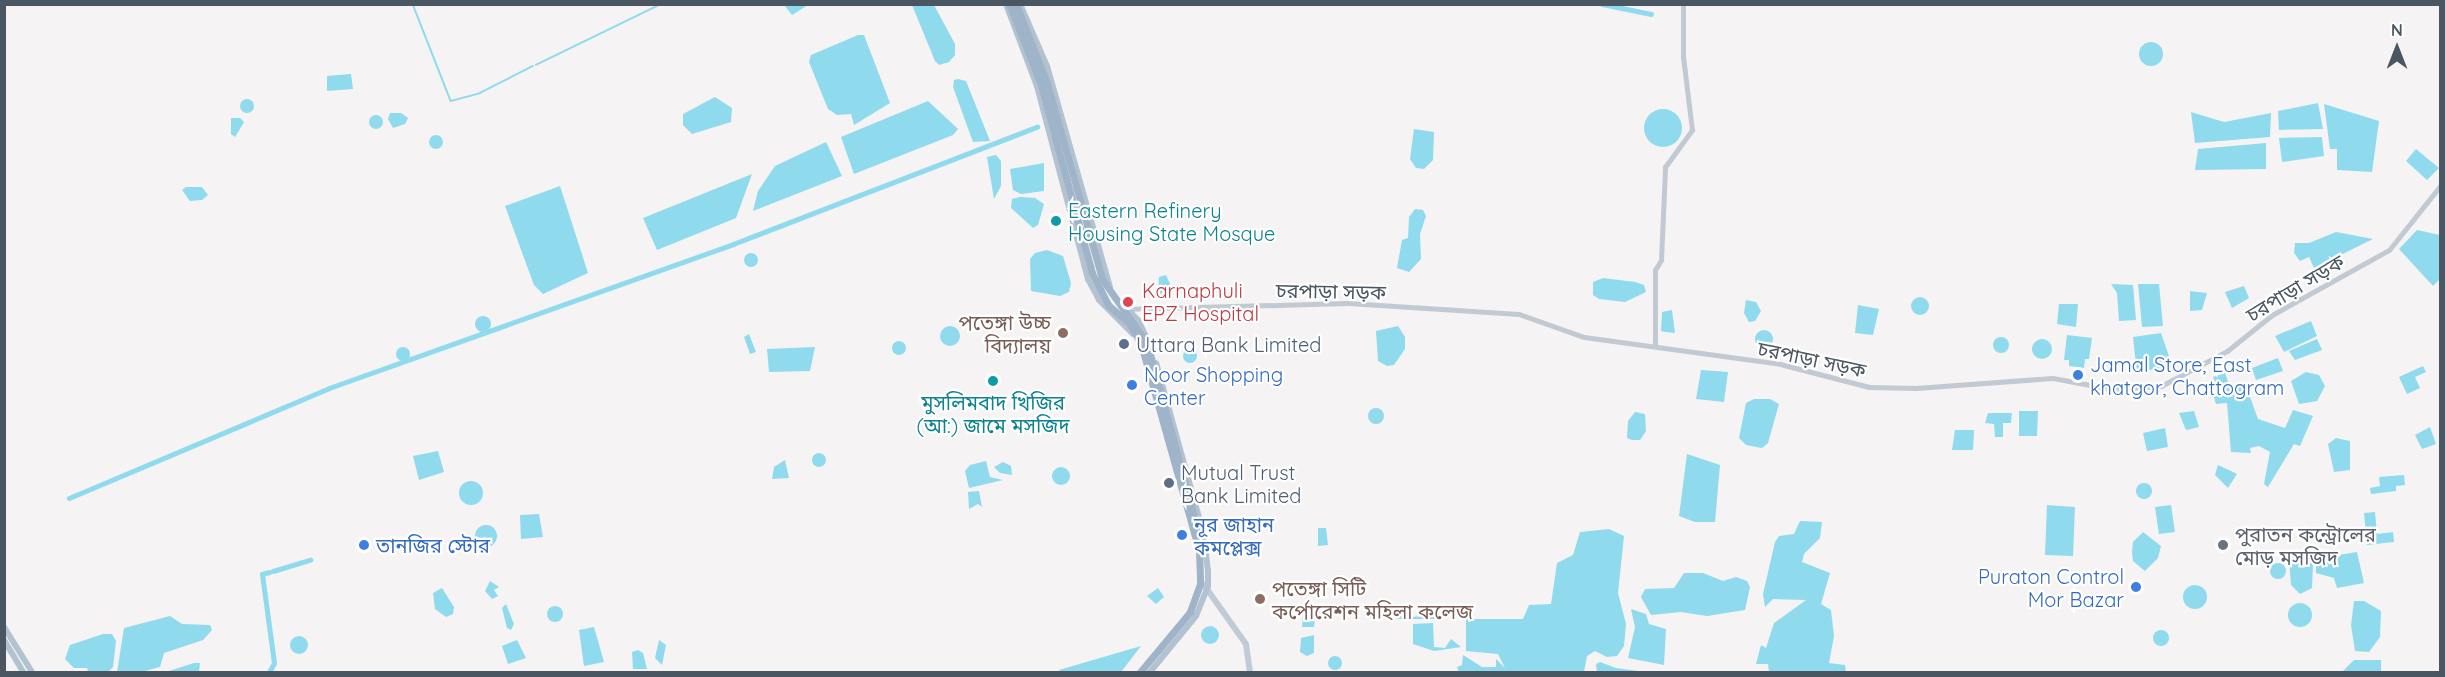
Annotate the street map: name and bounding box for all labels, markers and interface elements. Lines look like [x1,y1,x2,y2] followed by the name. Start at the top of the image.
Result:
[2367,18,2427,78] north arrow
[2391,20,2403,40] text: N
[1068,198,1275,245] place label: Eastern Refinery Housing State Mosque
[1049,214,1063,228] marker: Eastern Refinery Housing State Mosque
[2242,249,2348,327] street label: চরপাড়া সড়ক
[1142,278,1259,325] place label: Karnaphuli EPZ Hospital
[1276,278,1386,304] street label: চরপাড়া সড়ক
[1119,293,1137,311] marker: Karnaphuli EPZ Hospital
[959,310,1051,357] place label: পতেঙ্গা উচ্চ বিদ্যালয়
[1056,326,1070,340] marker: পতেঙ্গা উচ্চ বিদ্যালয়
[1136,332,1321,356] place label: Uttara Bank Limited
[1756,336,1868,382] street label: চরপাড়া সড়ক
[1117,337,1131,351] marker: Uttara Bank Limited
[2090,352,2284,399] place label: Jamal Store, East khatgor, Chattogram
[1144,362,1283,409] place label: Noor Shopping Center
[2071,368,2085,382] marker: Jamal Store, East khatgor, Chattogram
[986,374,1000,388] marker: মুসলিমবাদ খিজির (আ:) জামে মসজিদ
[1125,378,1139,392] marker: Noor Shopping Center
[916,390,1070,437] place label: মুসলিমবাদ খিজির (আ:) জামে মসজিদ
[1181,460,1301,507] place label: Mutual Trust Bank Limited
[1162,476,1176,490] marker: Mutual Trust Bank Limited
[1194,512,1274,559] place label: নূর জাহান কমপ্লেক্স
[2235,522,2376,569] place label: পুরাতন কন্ট্রোলের মোড় মসজিদ
[1175,528,1189,542] marker: নূর জাহান কমপ্লেক্স
[376,533,490,557] place label: তানজির স্টোর
[357,538,371,552] marker: তানজির স্টোর
[2216,538,2230,552] marker: পুরাতন কন্ট্রোলের মোড় মসজিদ
[1978,564,2124,611] place label: Puraton Control Mor Bazar
[1272,576,1473,623] place label: পতেঙ্গা সিটি কর্পোরেশন মহিলা কলেজ
[2129,580,2143,594] marker: Puraton Control Mor Bazar
[1253,592,1267,606] marker: পতেঙ্গা সিটি কর্পোরেশন মহিলা কলেজ

